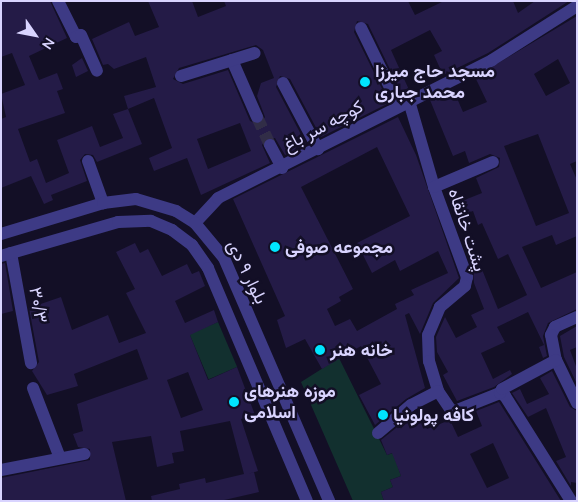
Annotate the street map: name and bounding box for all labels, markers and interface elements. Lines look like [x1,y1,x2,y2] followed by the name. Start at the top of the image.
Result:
[10,10,60,60] north arrow
[37,34,59,53] text: N
[375,61,495,104] place label: مسجد حاج میرزا محمد جباری
[359,76,371,88] marker: مسجد حاج میرزا محمد جباری
[279,96,367,156] street label: کوچه سر باغ
[443,186,491,274] street label: پشت خانقاه
[222,236,272,308] street label: بلوار ۹ دی
[285,236,393,258] place label: مجموعه صوفی
[269,241,281,253] marker: مجموعه صوفی
[24,285,52,325] street label: ۳۰/۳
[330,339,393,361] place label: خانه هنر
[314,344,326,356] marker: خانه هنر
[244,381,336,424] place label: موزه هنرهای اسلامی
[228,396,240,408] marker: موزه هنرهای اسلامی
[393,404,474,426] place label: کافه پولونیا
[377,409,389,421] marker: کافه پولونیا

